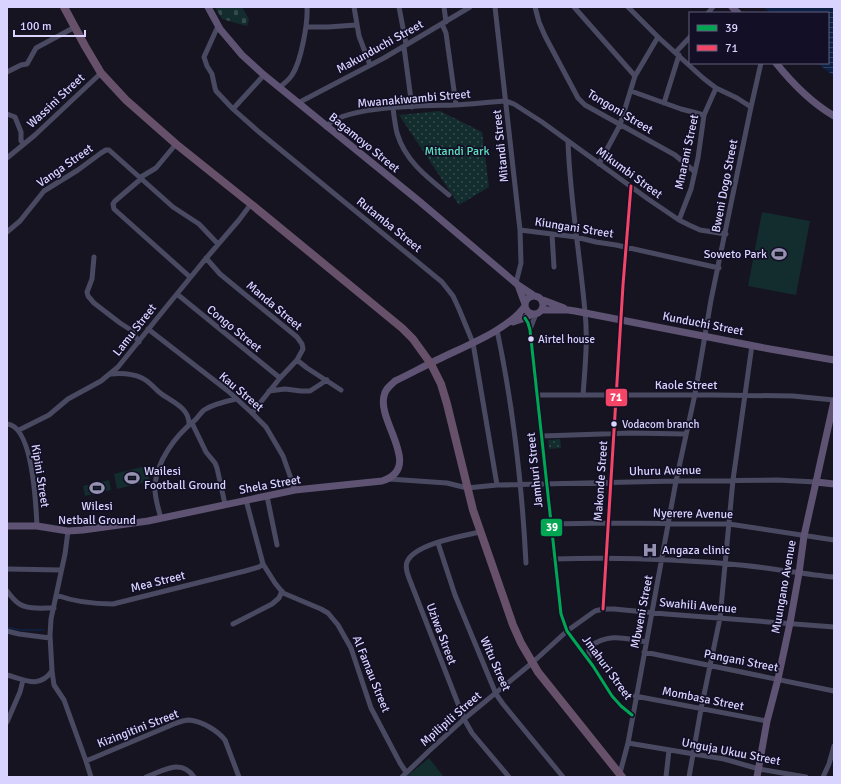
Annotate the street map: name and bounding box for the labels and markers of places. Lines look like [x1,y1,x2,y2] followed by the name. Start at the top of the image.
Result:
[770,245,788,263] sports icon: Soweto Park
[704,247,767,262] place label: Soweto Park
[538,333,595,346] place label: Airtel house
[526,334,536,344] marker: Airtel house
[622,418,699,431] place label: Vodacom branch
[609,419,619,429] marker: Vodacom branch
[144,464,226,493] place label: Wailesi Football Ground
[123,469,141,487] sports icon: Wailesi Football Ground
[88,479,106,497] sports icon: Wilesi Netball Ground
[58,499,136,528] place label: Wilesi Netball Ground
[641,541,659,559] hospital icon: Angaza clinic
[662,543,731,558] place label: Angaza clinic

